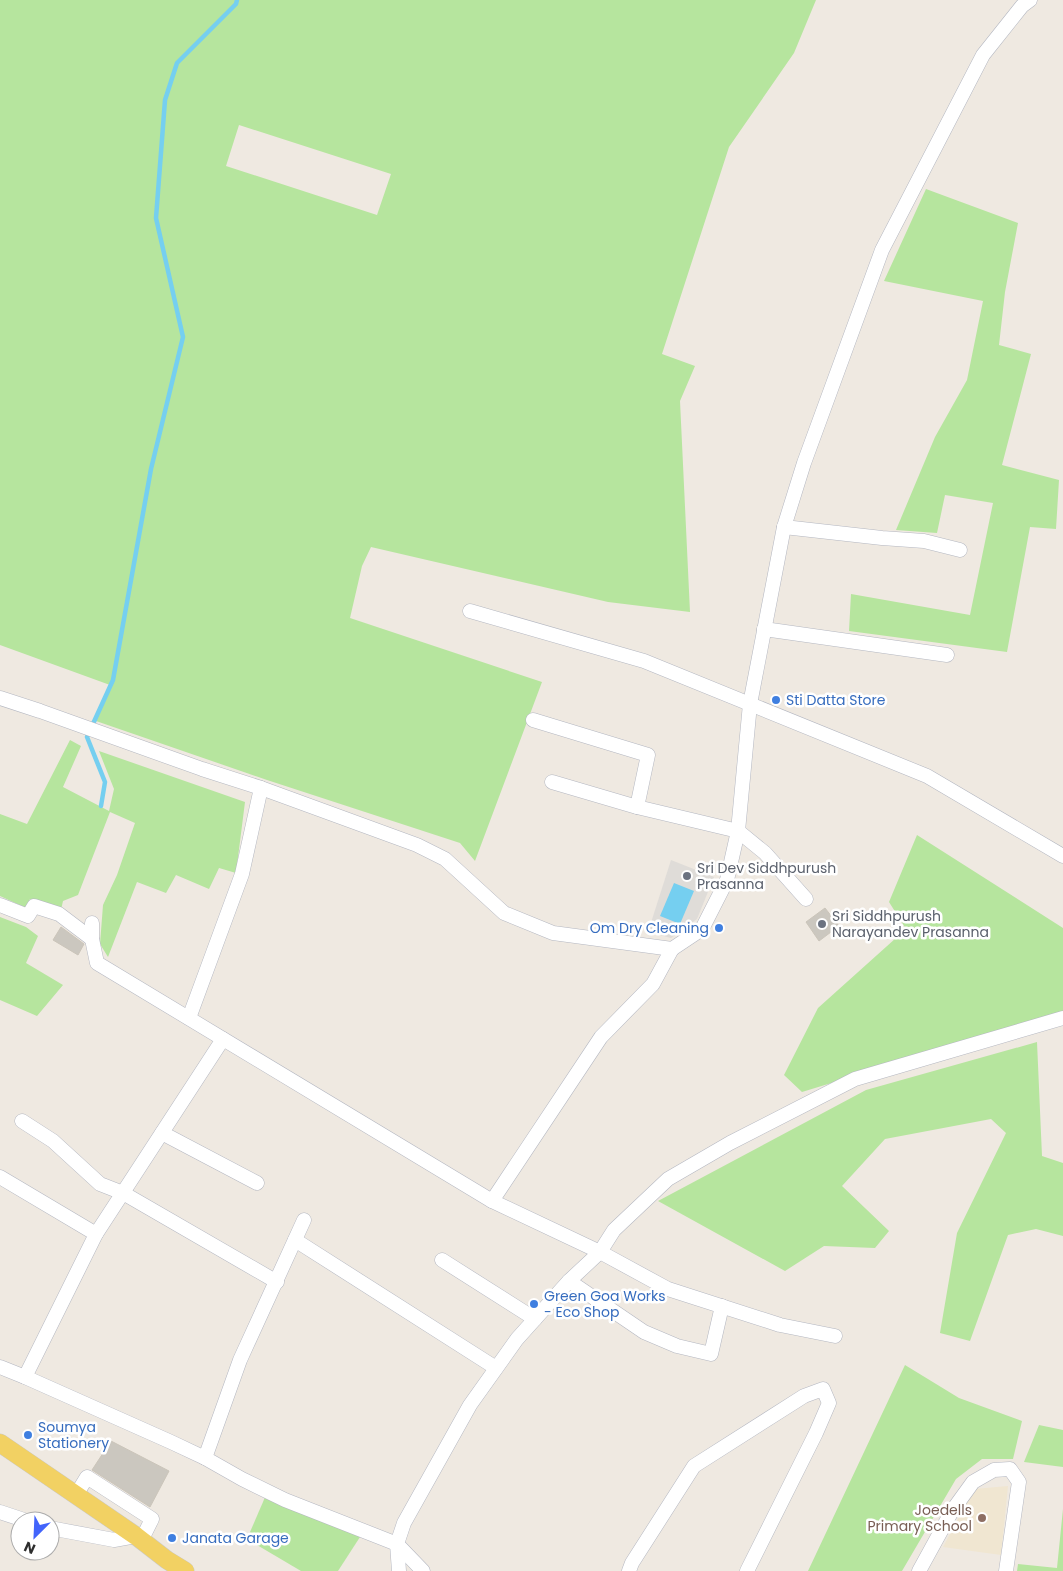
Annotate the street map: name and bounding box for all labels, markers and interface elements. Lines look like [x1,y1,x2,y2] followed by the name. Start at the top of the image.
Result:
[786,690,886,710] place label: Sti Datta Store
[770,694,782,706] marker: Sti Datta Store
[697,858,836,894] place label: Sri Dev Siddhpurush Prasanna
[681,870,693,882] marker: Sri Dev Siddhpurush Prasanna
[832,906,989,942] place label: Sri Siddhpurush Narayandev Prasanna
[590,918,709,938] place label: Om Dry Cleaning
[816,918,828,930] marker: Sri Siddhpurush Narayandev Prasanna
[713,922,725,934] marker: Om Dry Cleaning
[544,1286,666,1322] place label: Green Goa Works - Eco Shop
[528,1298,540,1310] marker: Green Goa Works - Eco Shop
[38,1417,109,1453] place label: Soumya Stationery
[22,1429,34,1441] marker: Soumya Stationery
[867,1500,972,1536] place label: Joedells Primary School
[10,1511,60,1561] north arrow
[976,1512,988,1524] marker: Joedells Primary School
[182,1528,289,1548] place label: Janata Garage
[166,1532,178,1544] marker: Janata Garage
[21,1537,39,1559] text: N

